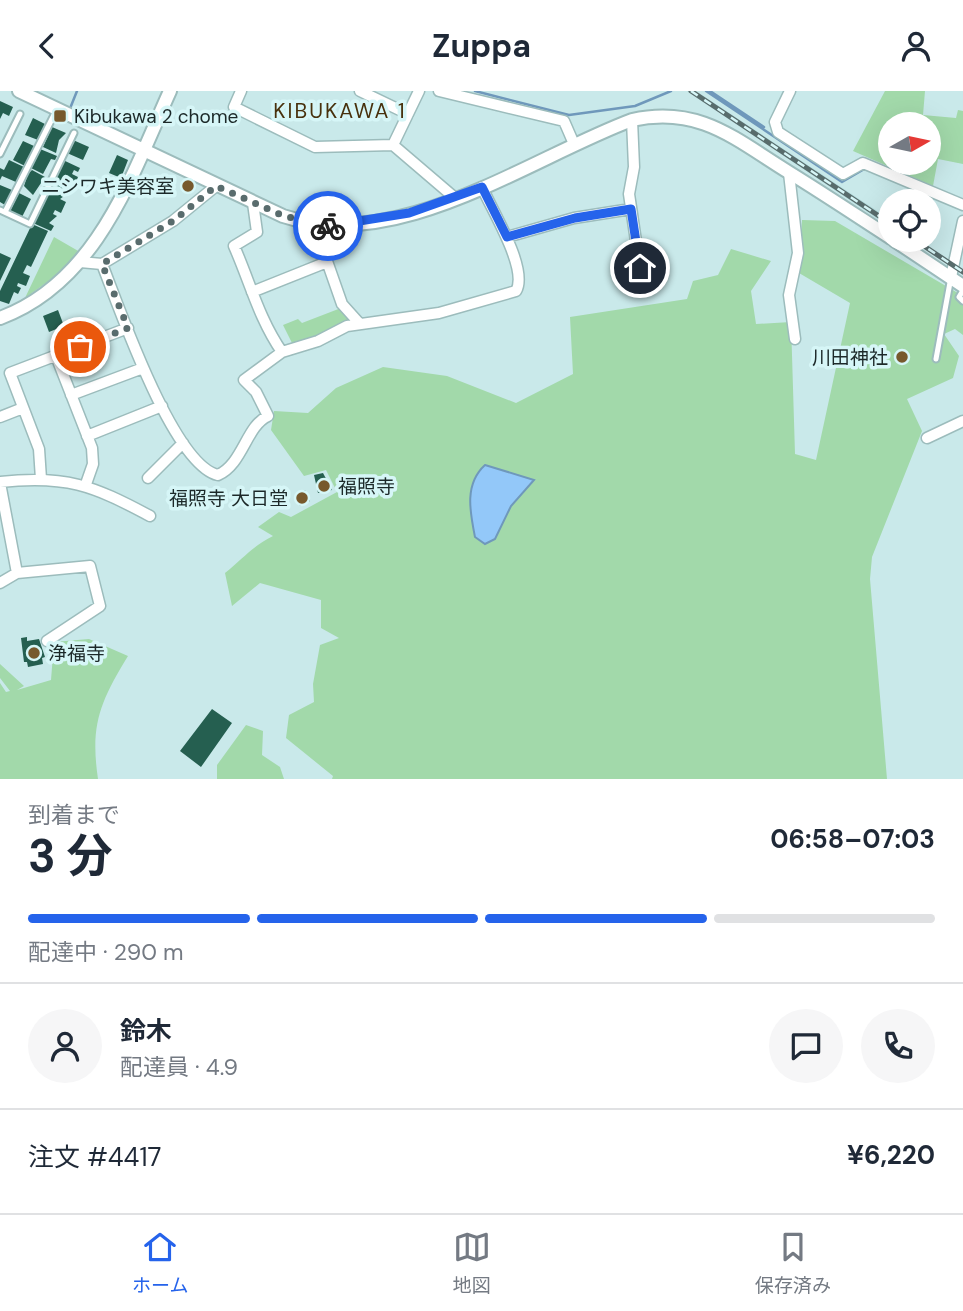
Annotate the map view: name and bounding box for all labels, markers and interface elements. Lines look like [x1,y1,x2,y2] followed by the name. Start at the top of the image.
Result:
[432,25,531,67] text: Zuppa
[28,27,66,65] icon: back
[897,27,935,65] icon: person
[273,97,407,125] district label: KIBUKAWA 1
[74,104,238,129] place label: Kibukawa 2 chome
[52,108,68,124] marker: Kibukawa 2 chome
[878,112,942,175] north arrow
[878,112,941,252] map controls
[41,174,174,199] place label: ニシワキ美容室
[180,178,196,194] marker: ニシワキ美容室
[878,189,941,252] button: locate
[293,191,363,261] courier
[309,207,347,245] icon: bike
[610,238,670,298] pin
[621,249,659,287] icon: home
[50,317,110,377] pin
[61,328,99,366] icon: bag
[812,345,888,370] place label: 川田神社
[894,349,910,365] marker: 川田神社
[338,474,395,499] place label: 福照寺
[316,478,332,494] marker: 福照寺
[169,486,288,511] place label: 福照寺 大日堂
[294,490,310,506] marker: 福照寺 大日堂
[48,641,105,666] place label: 浄福寺
[26,645,42,661] marker: 浄福寺
[28,800,120,830] text: 到着まで
[770,822,935,856] text: 06:58–07:03
[28,826,113,886] text: 3 分
[28,937,184,967] text: 配達中 · 290 m
[28,1009,102,1083] button: person
[769,1009,843,1083] button: chat
[861,1009,935,1083] button: phone
[120,1014,172,1048] text: 鈴木
[120,1052,238,1082] text: 配達員 · 4.9
[847,1138,935,1172] text: ¥6,220
[28,1140,161,1174] text: 注文 #4417
[132,1228,189,1298] tab: ホーム
[453,1228,491,1298] tab: 地図
[755,1228,831,1298] tab: 保存済み

